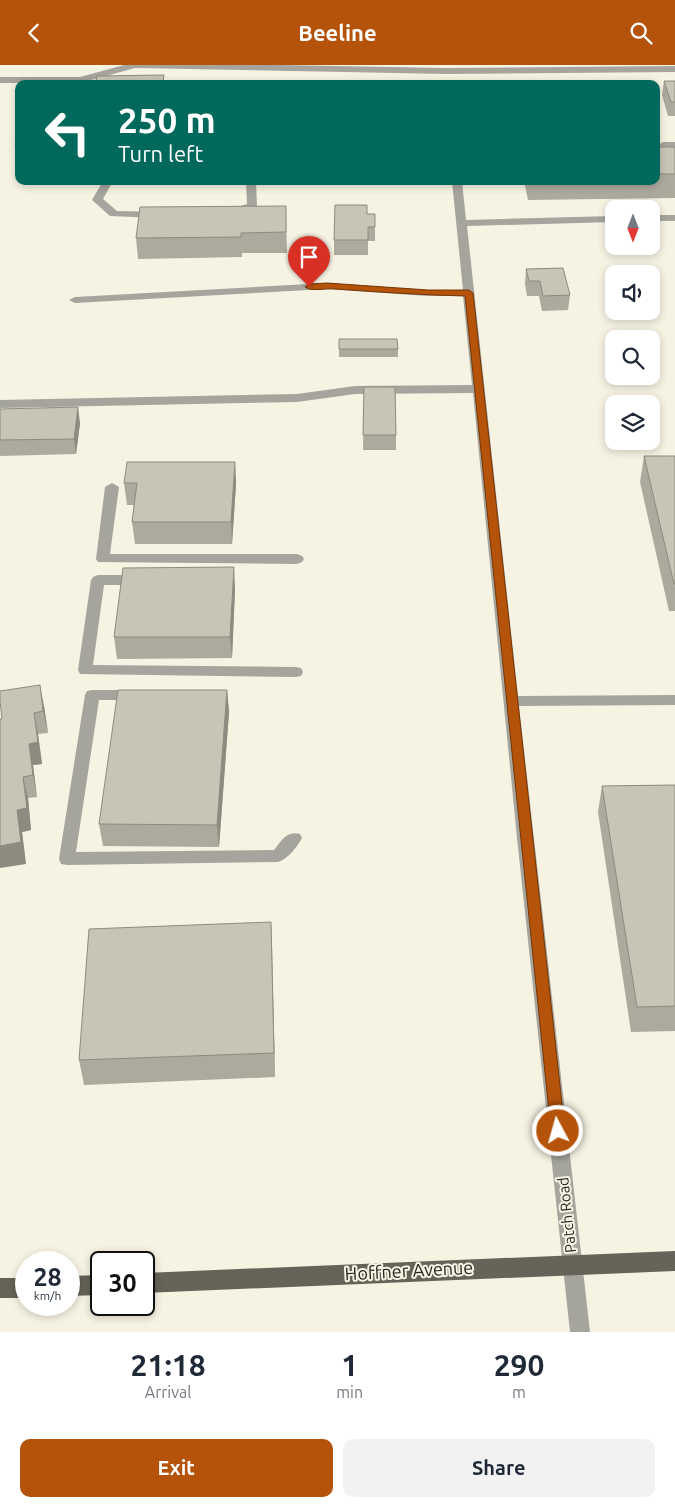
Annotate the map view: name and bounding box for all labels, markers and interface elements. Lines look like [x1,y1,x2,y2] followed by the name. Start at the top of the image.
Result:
[20,19,48,47] icon: back
[627,19,655,47] icon: search
[298,20,377,45] text: Beeline
[35,100,100,165] icon: left
[118,100,216,140] text: 250 m
[118,141,203,166] text: Turn left
[605,200,660,255] north arrow
[605,200,660,450] map controls
[288,236,330,287] pin
[295,243,323,271] icon: arrive
[605,265,660,320] button: sound
[605,330,660,385] button: search
[605,395,660,450] button: layers
[531,1104,583,1156] position arrow
[554,1176,579,1254] street label: Patch Road
[90,1251,155,1316] speed limit sign: 30
[344,1257,474,1283] street label: Hoffner Avenue
[33,1263,62,1291] text: 28
[34,1289,61,1302] text: km/h
[131,1348,206,1382] text: 21:18
[341,1348,358,1382] text: 1
[494,1348,544,1382] text: 290
[145,1383,191,1401] text: Arrival
[336,1383,363,1401] text: min
[512,1383,526,1401] text: m
[20,1439,333,1497] button: Exit
[343,1439,655,1497] button: Share

